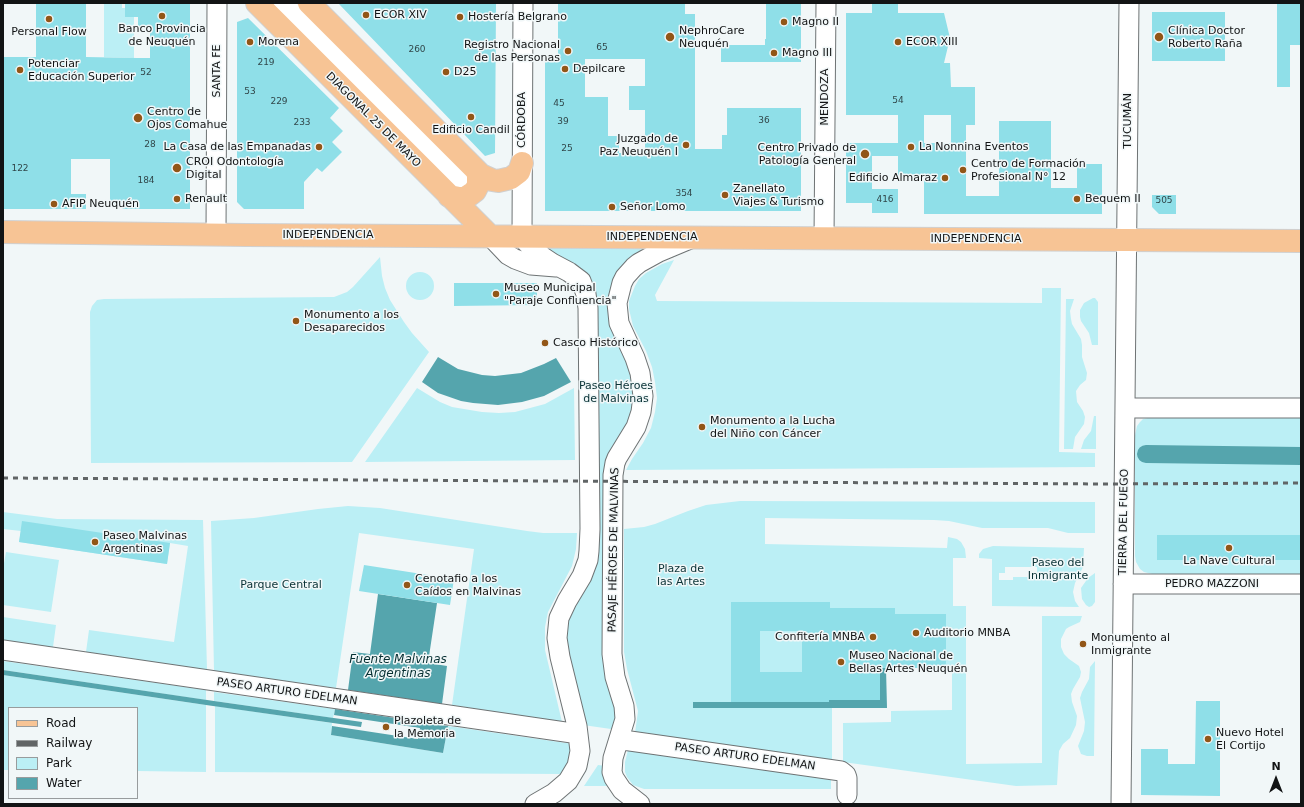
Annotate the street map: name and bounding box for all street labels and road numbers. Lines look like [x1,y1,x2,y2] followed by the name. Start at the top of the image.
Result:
[210,44,224,98] street label: SANTA FE
[818,69,832,125] street label: MENDOZA
[323,70,423,170] street label: DIAGONAL 25 DE MAYO
[515,92,529,148] street label: CÓRDOBA
[1121,93,1135,149] street label: TUCUMÁN
[283,228,373,242] street label: INDEPENDENCIA
[607,230,697,244] street label: INDEPENDENCIA
[931,232,1021,246] street label: INDEPENDENCIA
[606,467,622,633] street label: PASAJE HÉROES DE MALVINAS
[1116,469,1132,575] street label: TIERRA DEL FUEGO
[1165,577,1259,591] street label: PEDRO MAZZONI
[216,676,358,708] street label: PASEO ARTURO EDELMAN
[674,741,816,773] street label: PASEO ARTURO EDELMAN

